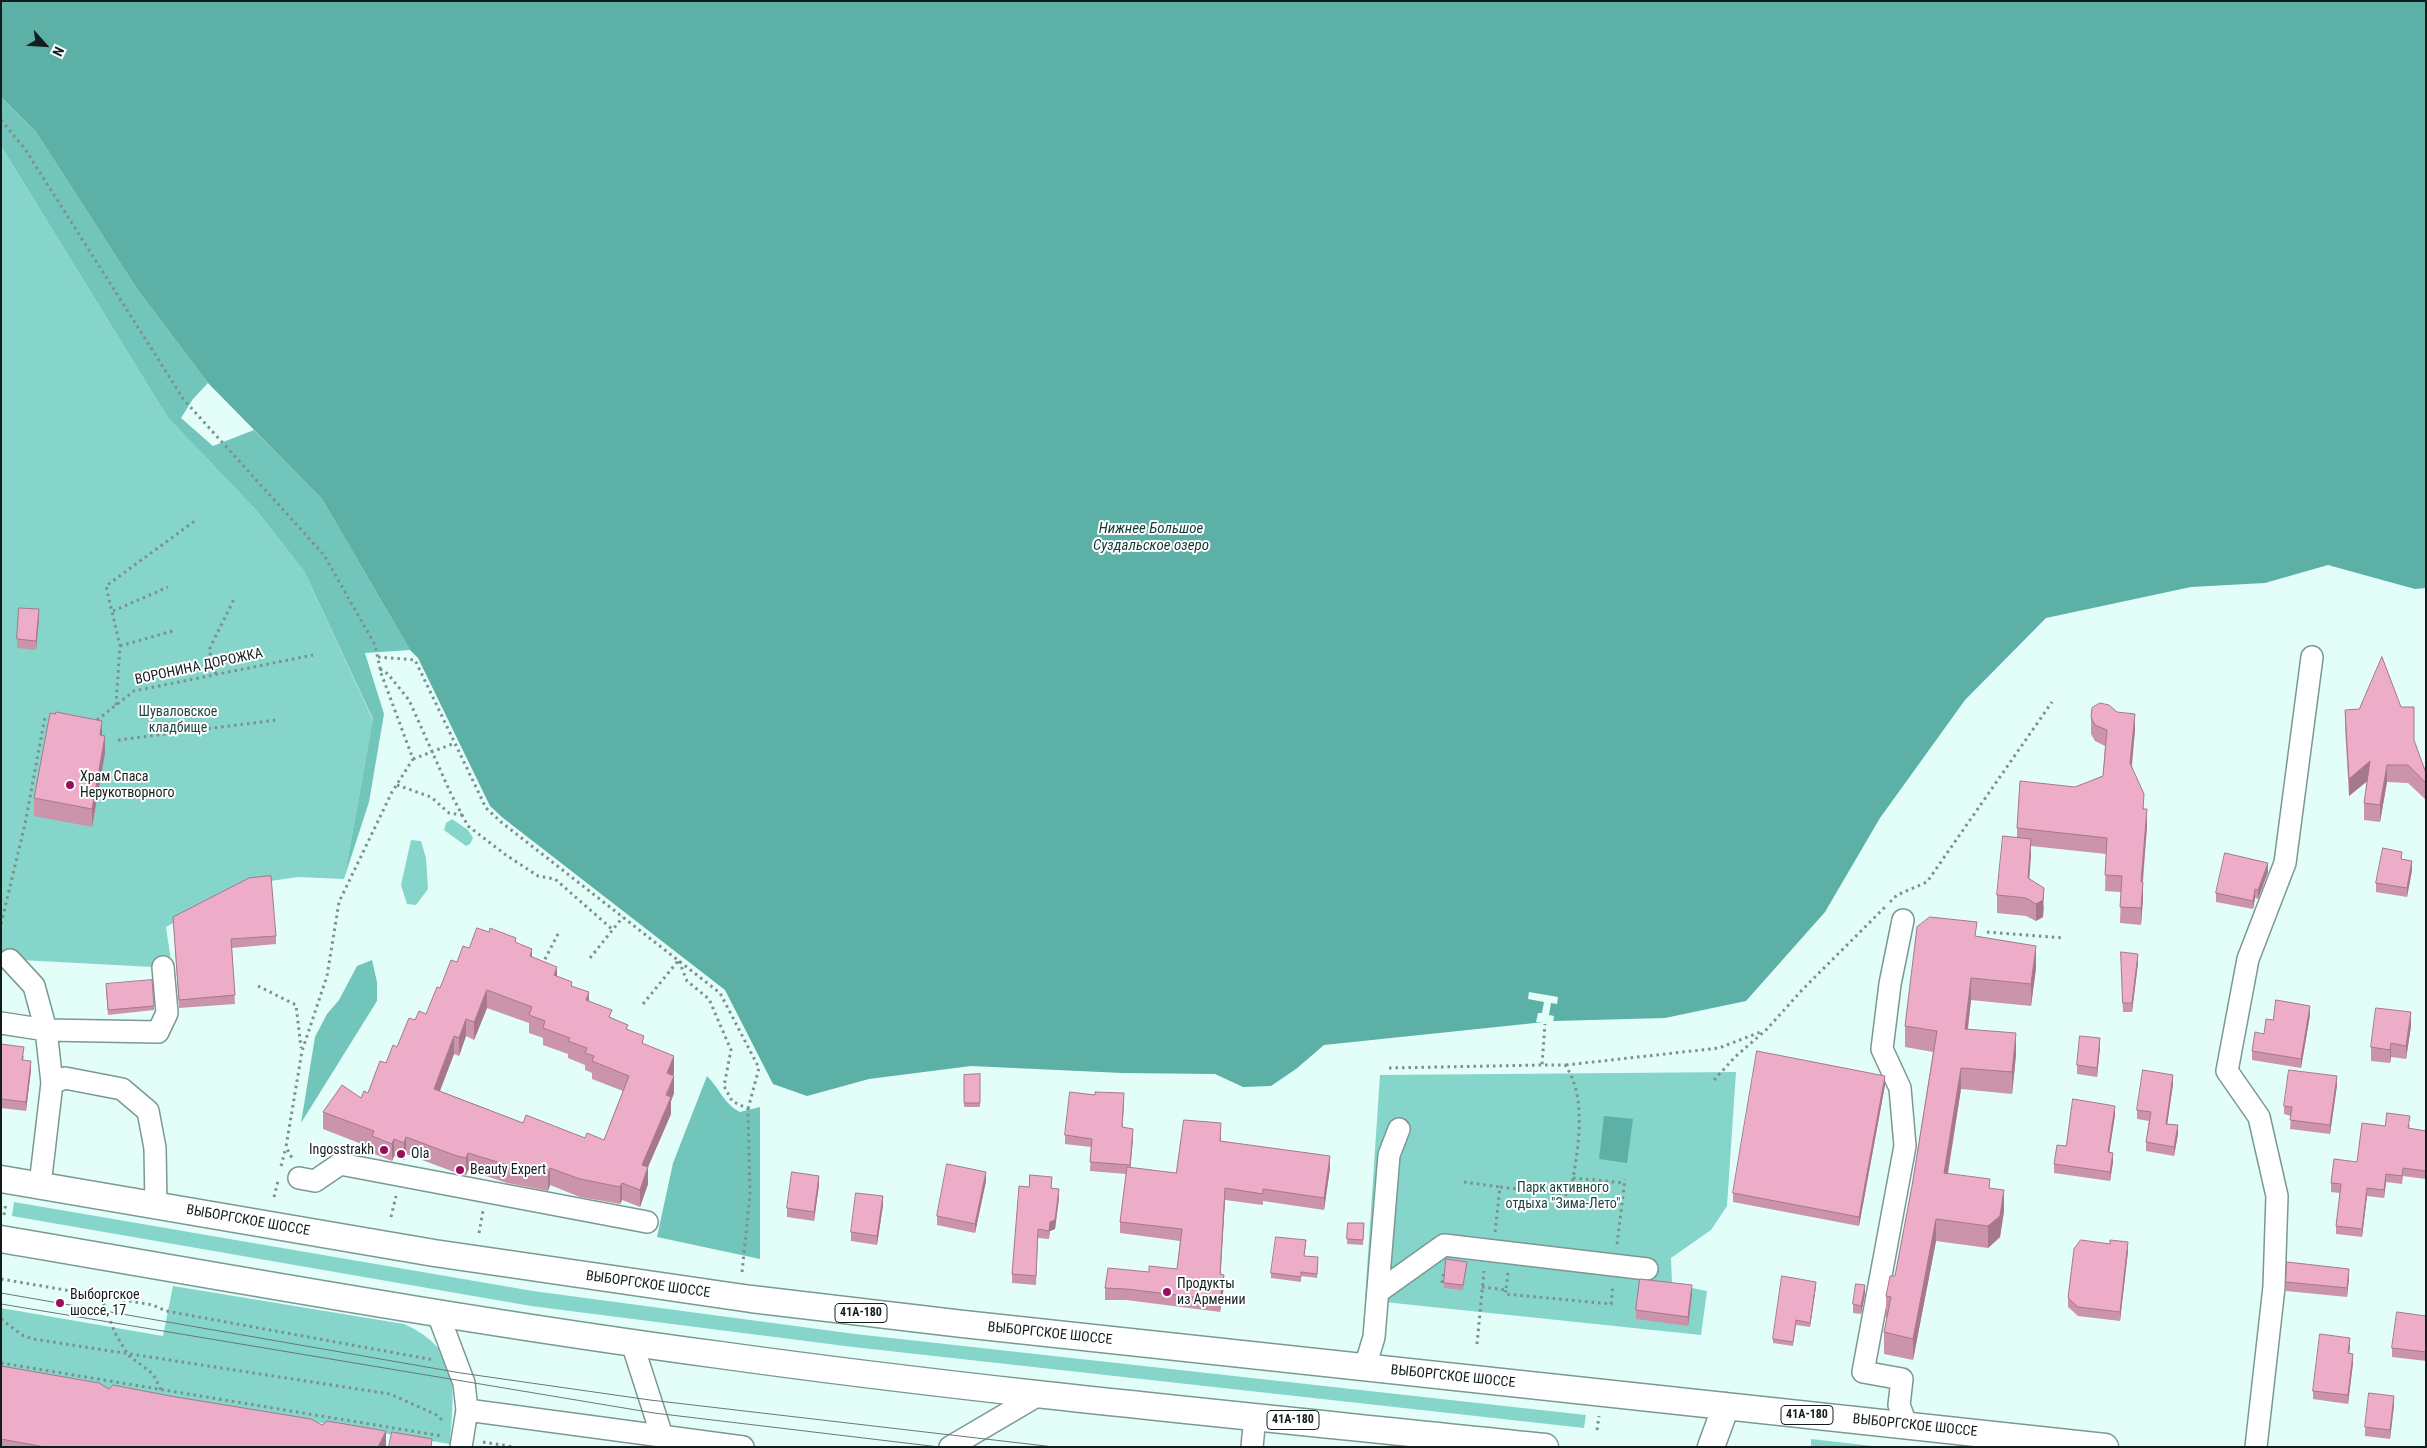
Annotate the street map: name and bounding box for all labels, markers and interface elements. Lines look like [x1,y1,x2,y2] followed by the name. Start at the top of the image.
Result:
[20,20,70,70] north arrow
[49,44,68,59] text: N
[1093,520,1209,555] water label: Нижнее Большое Суздальское озеро
[134,645,264,689] street label: ВОРОНИНА ДОРОЖКА
[139,704,217,736] park label: Шуваловское кладбище
[80,769,175,802] place label: Храм Спаса Нерукотворного
[64,779,76,791] marker: Храм Спаса Нерукотворного
[309,1142,374,1158] place label: Ingosstrakh
[378,1144,390,1156] marker: Ingosstrakh
[411,1146,429,1162] place label: Ola
[395,1148,407,1160] marker: Ola
[470,1162,546,1178] place label: Beauty Expert
[454,1164,466,1176] marker: Beauty Expert
[1506,1180,1620,1212] park label: Парк активного отдыха "Зима-Лето"
[185,1202,311,1240] street label: ВЫБОРГСКОЕ ШОССЕ
[585,1268,711,1302] street label: ВЫБОРГСКОЕ ШОССЕ
[1177,1276,1246,1308] place label: Продукты из Армении
[1161,1286,1173,1298] marker: Продукты из Армении
[70,1287,140,1320] place label: Выборгское шоссе, 17
[54,1297,66,1309] marker: Выборгское шоссе, 17
[835,1304,887,1322] road number: 41А-180
[987,1319,1113,1349] street label: ВЫБОРГСКОЕ ШОССЕ
[1390,1362,1516,1392] street label: ВЫБОРГСКОЕ ШОССЕ
[1781,1406,1833,1424] road number: 41А-180
[1267,1410,1319,1430] road number: 41А-180
[1852,1411,1978,1441] street label: ВЫБОРГСКОЕ ШОССЕ

